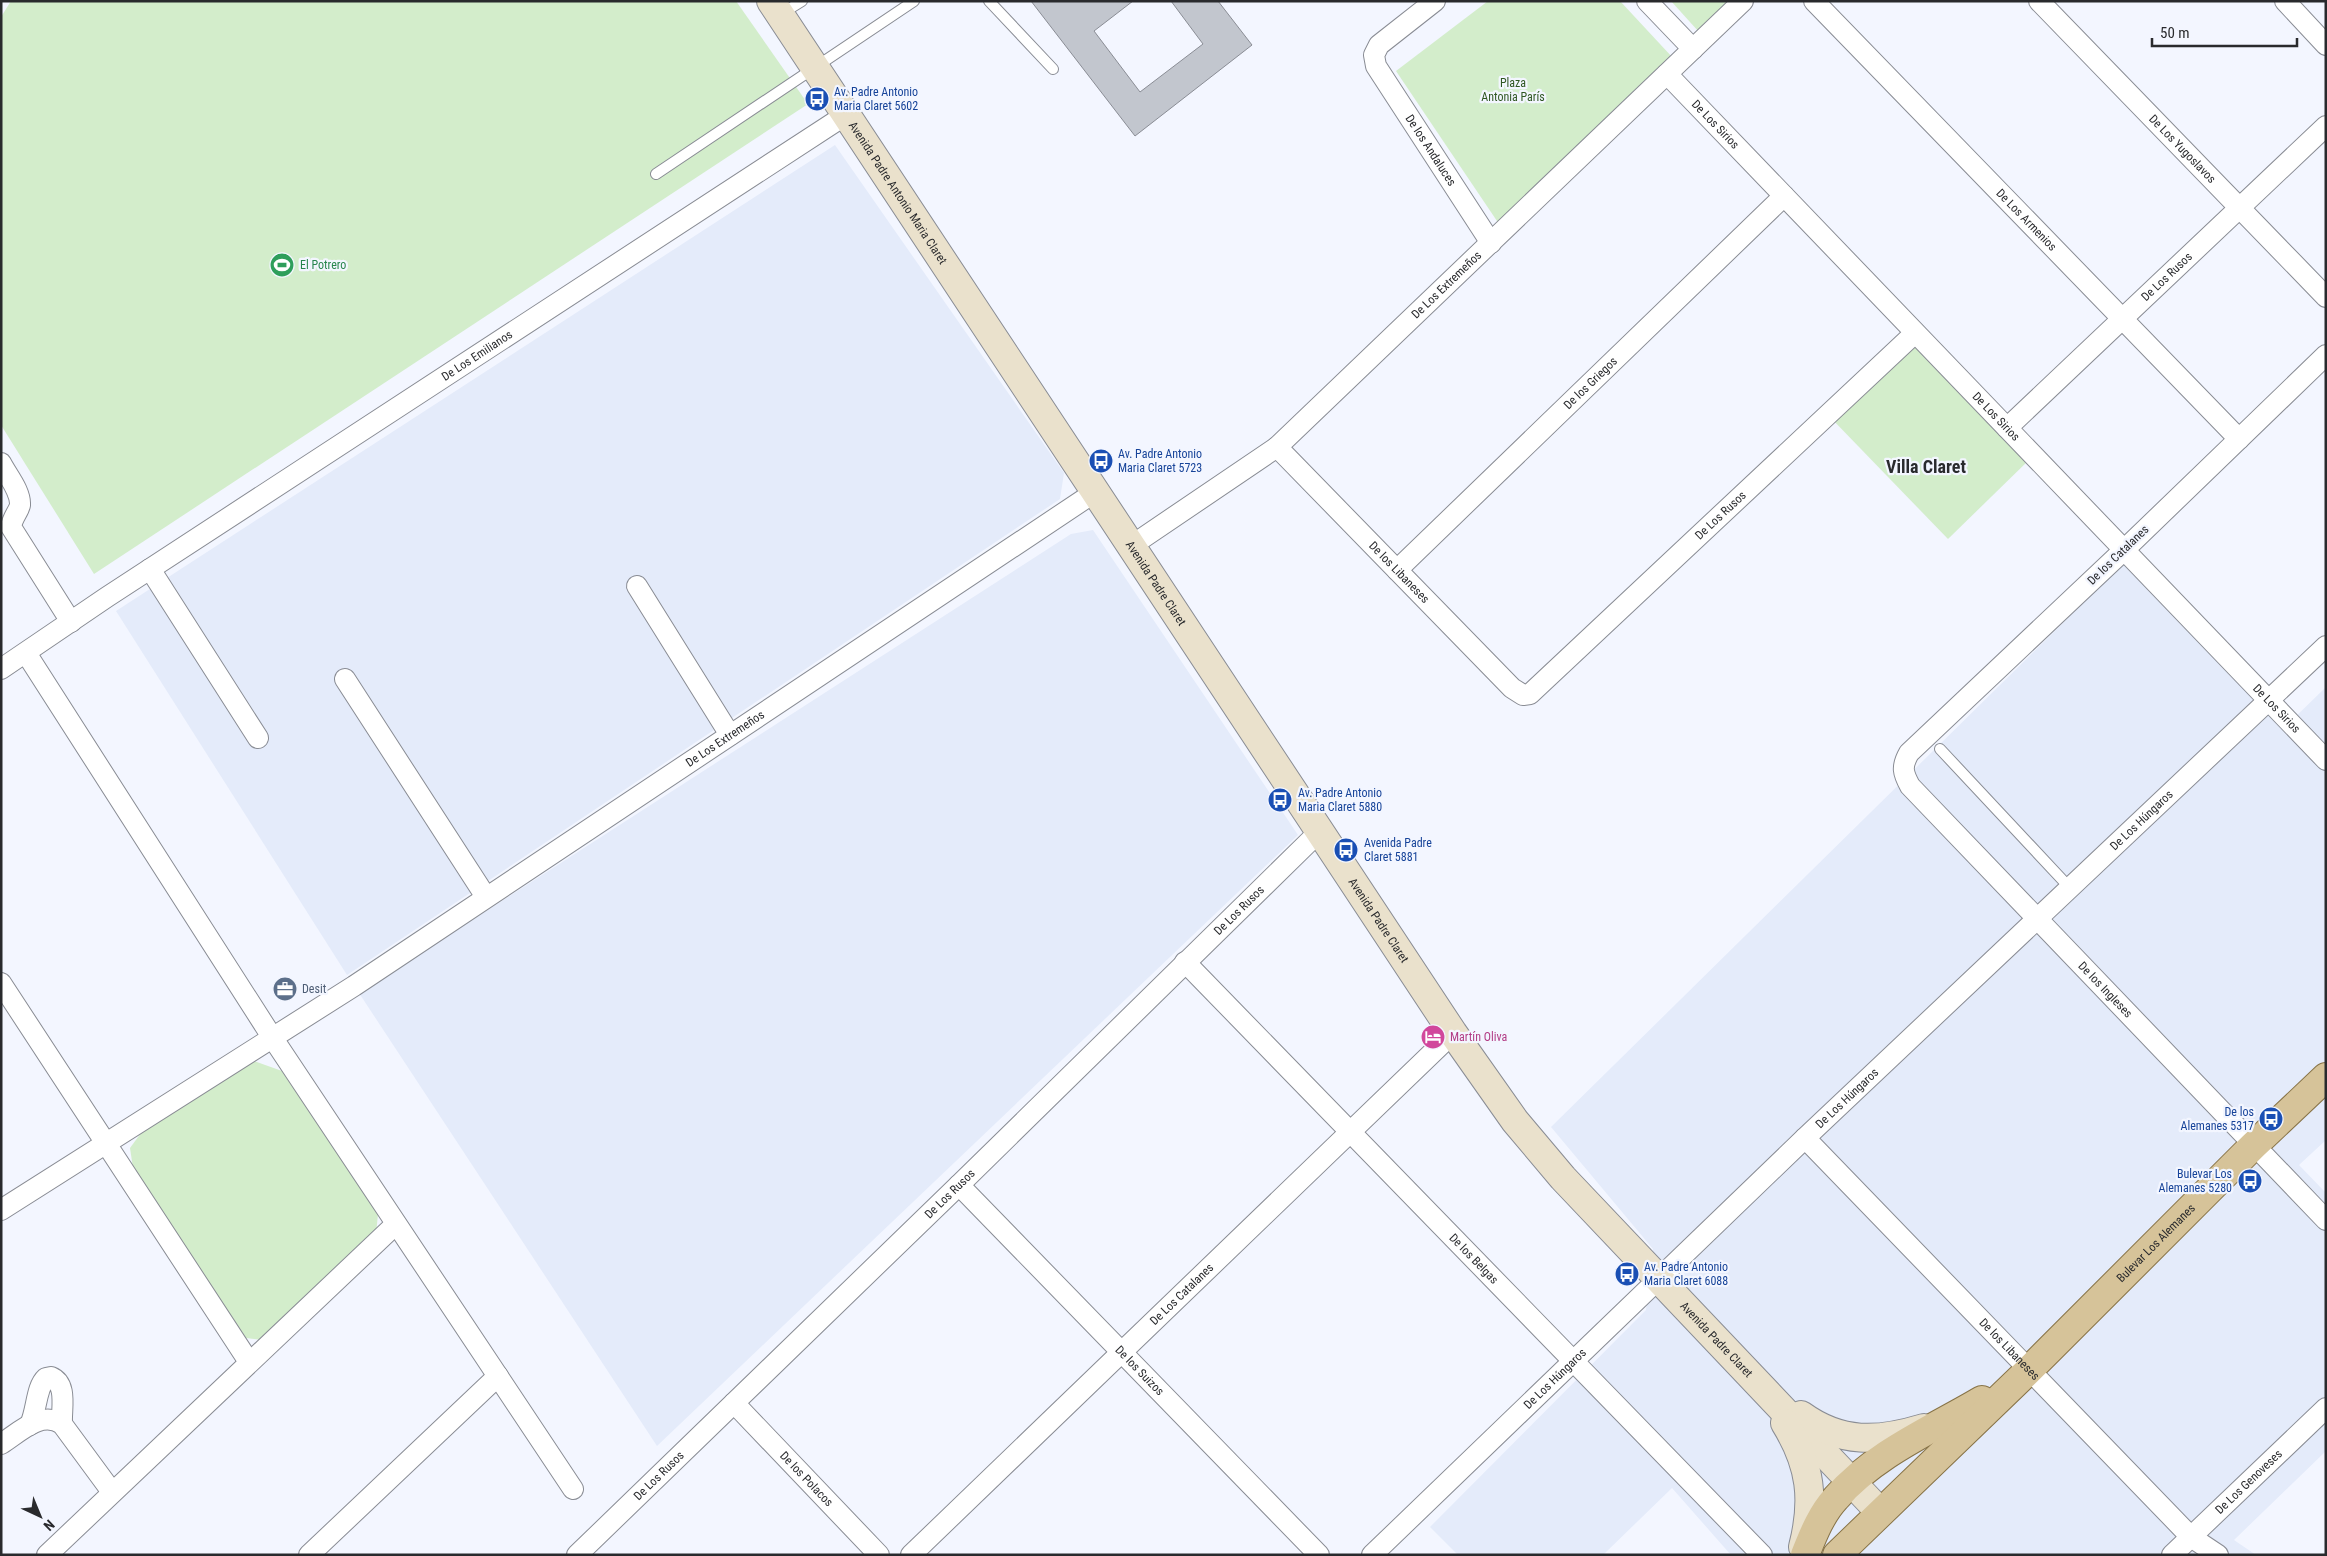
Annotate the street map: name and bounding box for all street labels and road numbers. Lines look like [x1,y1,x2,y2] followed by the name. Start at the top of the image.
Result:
[1689,97,1742,152] street label: De Los Sirios
[1403,112,1459,188] street label: De los Andaluces
[2146,112,2219,186] street label: De Los Yugoslavos
[846,119,950,267] street label: Avenida Padre Antonio Maria Claret
[1993,186,2059,254] street label: De Los Armenios
[1409,248,1484,321] street label: De Los Extremeños
[2139,250,2195,304] street label: De Los Rusos
[439,327,515,384] street label: De Los Emilianos
[1561,354,1620,412] street label: De los Griegos
[1969,389,2023,444] street label: De Los Sirios
[1692,488,1749,542] street label: De Los Rusos
[2085,522,2151,588] street label: De los Catalanes
[1123,538,1189,629] street label: Avenida Padre Claret
[1366,539,1432,606] street label: De los Libaneses
[2250,681,2303,736] street label: De Los Sirios
[683,708,767,770] street label: De Los Extremeños
[2107,787,2176,853] street label: De Los Húngaros
[1346,875,1412,966] street label: Avenida Padre Claret
[1211,883,1267,938] street label: De Los Rusos
[2075,959,2135,1021] street label: De los Ingleses
[1813,1065,1881,1131] street label: De Los Húngaros
[922,1166,978,1221] street label: De Los Rusos
[2114,1201,2198,1285] street label: Bulevar Los Alemanes
[1446,1231,1501,1287] street label: De los Belgas
[1147,1260,1216,1328] street label: De Los Catalanes
[1677,1299,1756,1381] street label: Avenida Padre Claret
[1976,1316,2042,1383] street label: De los Libaneses
[1112,1343,1167,1398] street label: De los Suizos
[1521,1346,1589,1412] street label: De Los Húngaros
[2212,1447,2285,1517] street label: De Los Genoveses
[631,1448,687,1503] street label: De Los Rusos
[777,1449,836,1509] street label: De los Polacos

